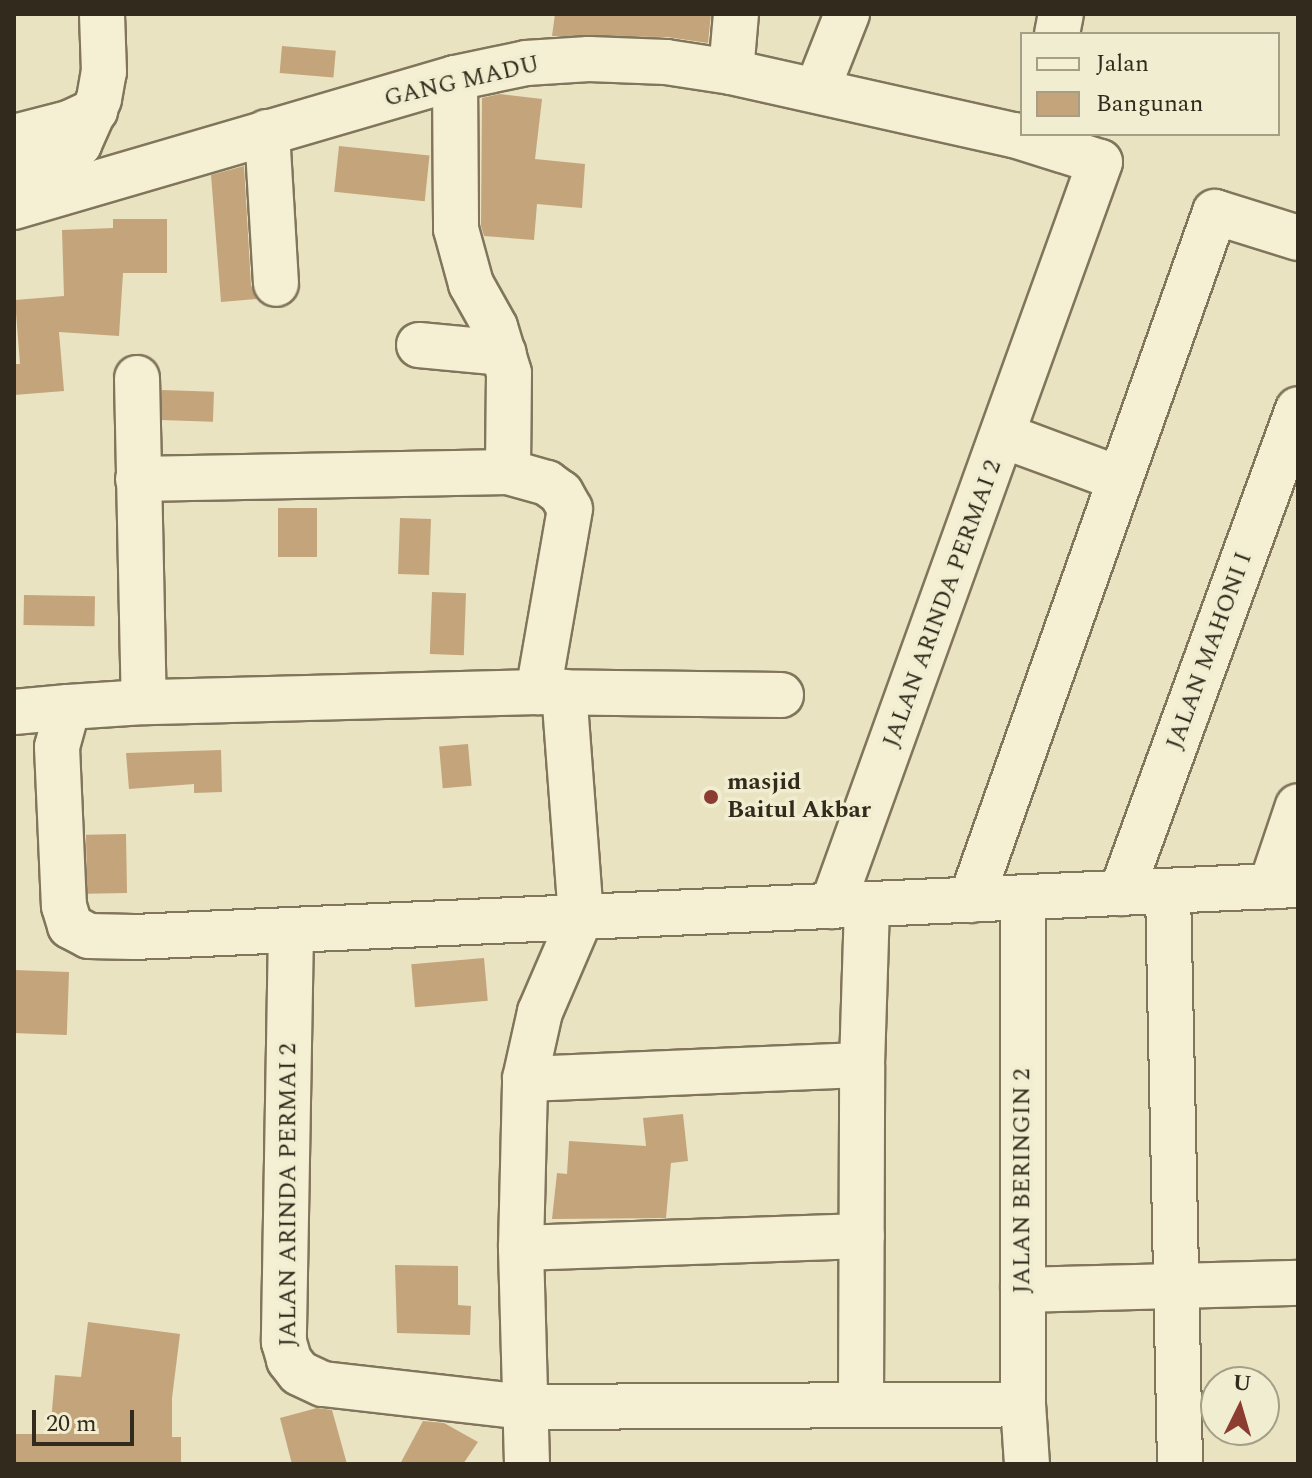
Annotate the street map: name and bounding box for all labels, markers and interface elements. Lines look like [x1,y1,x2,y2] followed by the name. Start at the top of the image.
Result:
[1020,32,1280,136] legend
[1096,46,1149,82] text: Jalan
[382,50,542,114] street label: GANG MADU
[1096,86,1204,122] text: Bangunan
[878,456,1008,752] street label: JALAN ARINDA PERMAI 2
[1161,548,1259,754] street label: JALAN MAHONI I
[727,769,871,825] place label: masjid Baitul Akbar
[702,788,720,806] marker: masjid Baitul Akbar
[275,1043,303,1347] street label: JALAN ARINDA PERMAI 2
[1009,1068,1037,1294] street label: JALAN BERINGIN 2
[1200,1366,1280,1446] north arrow
[1231,1366,1253,1401] text: U
[36,1394,138,1444] scale bar
[46,1406,97,1442] text: 20 m

